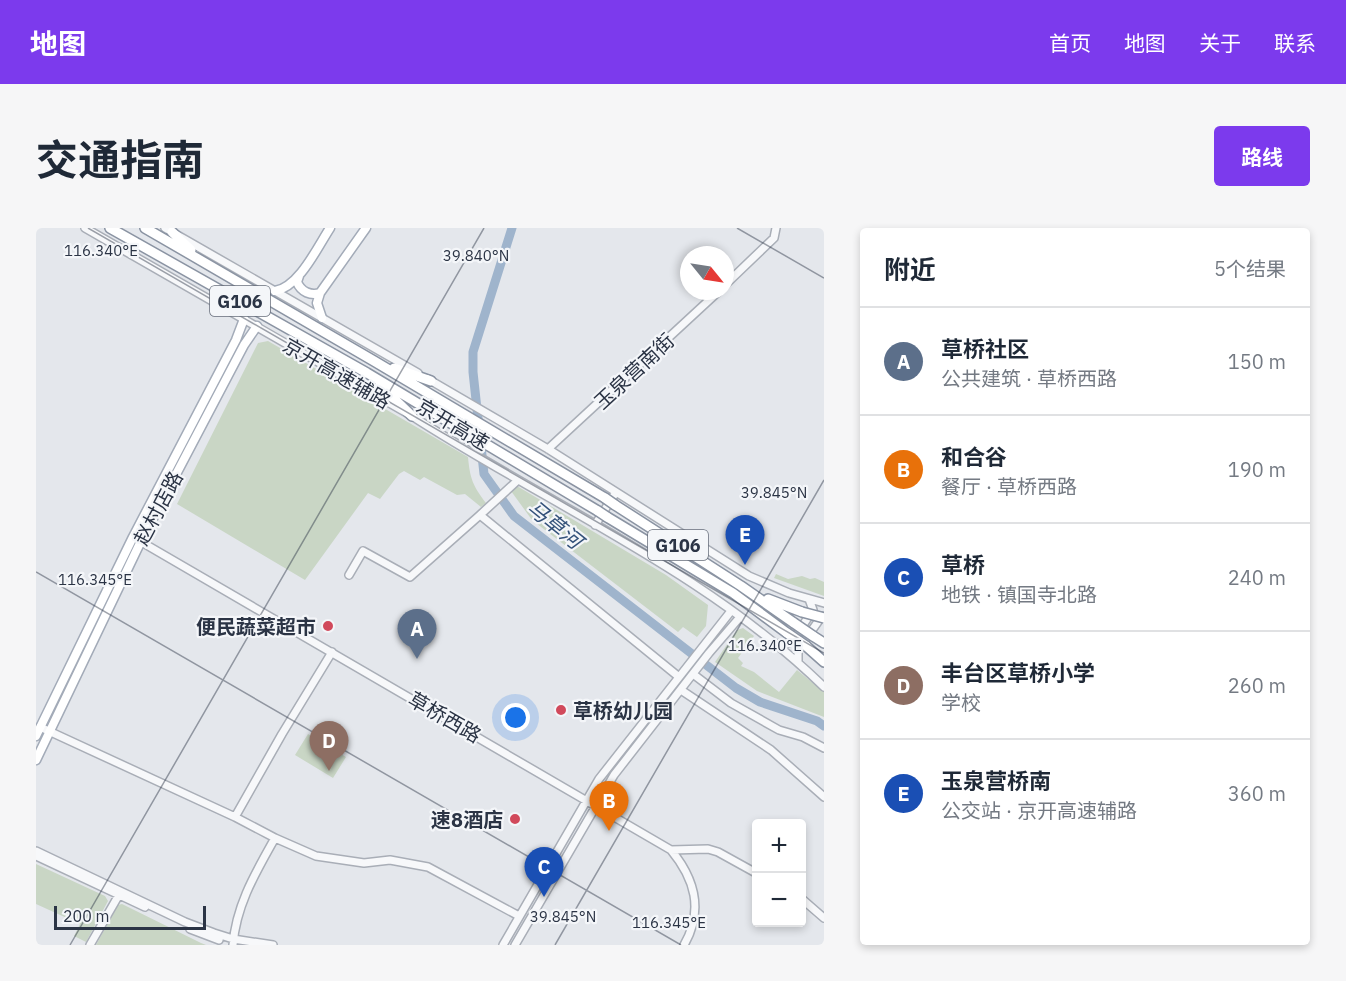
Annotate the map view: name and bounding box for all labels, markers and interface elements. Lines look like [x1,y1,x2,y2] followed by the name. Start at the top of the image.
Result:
[30,25,86,62] text: 地图
[1049,29,1091,57] text: 首页
[1124,29,1166,57] text: 地图
[1199,29,1241,57] text: 关于
[1274,29,1316,57] text: 联系
[1214,126,1310,186] button: 路线
[36,132,204,187] text: 交通指南
[64,241,138,260] text: 116.340°E
[443,246,509,265] text: 39.840°N
[680,246,734,300] north arrow
[884,252,936,286] text: 附近
[1214,255,1286,282] text: 5个结果
[210,286,270,316] road number: G106
[588,327,680,415] street label: 玉泉营南街
[278,331,396,415] street label: 京开高速辅路
[941,334,1029,363] text: 草桥社区
[897,348,910,375] text: A
[1228,348,1286,375] text: 150 m
[941,365,1117,392] text: 公共建筑 · 草桥西路
[412,392,494,456] street label: 京开高速
[941,442,1007,471] text: 和合谷
[897,456,910,483] text: B
[1228,456,1286,483] text: 190 m
[127,466,189,550] street label: 赵村店路
[941,473,1077,500] text: 餐厅 · 草桥西路
[741,483,807,502] text: 39.845°N
[522,493,591,557] water label: 马草河
[726,516,764,565] pin: E
[648,530,708,560] road number: G106
[941,550,985,579] text: 草桥
[897,564,910,591] text: C
[1228,564,1286,591] text: 240 m
[58,570,132,589] text: 116.345°E
[941,581,1097,608] text: 地铁 · 镇国寺北路
[398,610,436,659] pin: A
[196,613,316,640] place label: 便民蔬菜超市
[321,619,335,633] marker: 便民蔬菜超市
[728,636,802,655] text: 116.340°E
[941,658,1095,687] text: 丰台区草桥小学
[897,672,910,699] text: D
[1228,672,1286,699] text: 260 m
[404,685,486,749] street label: 草桥西路
[941,689,981,716] text: 学校
[573,697,673,724] place label: 草桥幼儿园
[501,703,530,732] your location
[554,703,568,717] marker: 草桥幼儿园
[310,722,348,771] pin: D
[941,766,1051,795] text: 玉泉营桥南
[897,780,910,807] text: E
[1228,780,1286,807] text: 360 m
[590,782,628,831] pin: B
[941,797,1137,824] text: 公交站 · 京开高速辅路
[431,806,503,833] place label: 速8酒店
[508,812,522,826] marker: 速8酒店
[752,819,806,927] map controls
[752,819,806,873] button: +
[524,848,564,897] pin: C
[752,873,806,927] button: −
[54,903,206,930] scale bar
[63,906,110,926] text: 200 m
[530,907,596,926] text: 39.845°N
[632,913,706,932] text: 116.345°E

